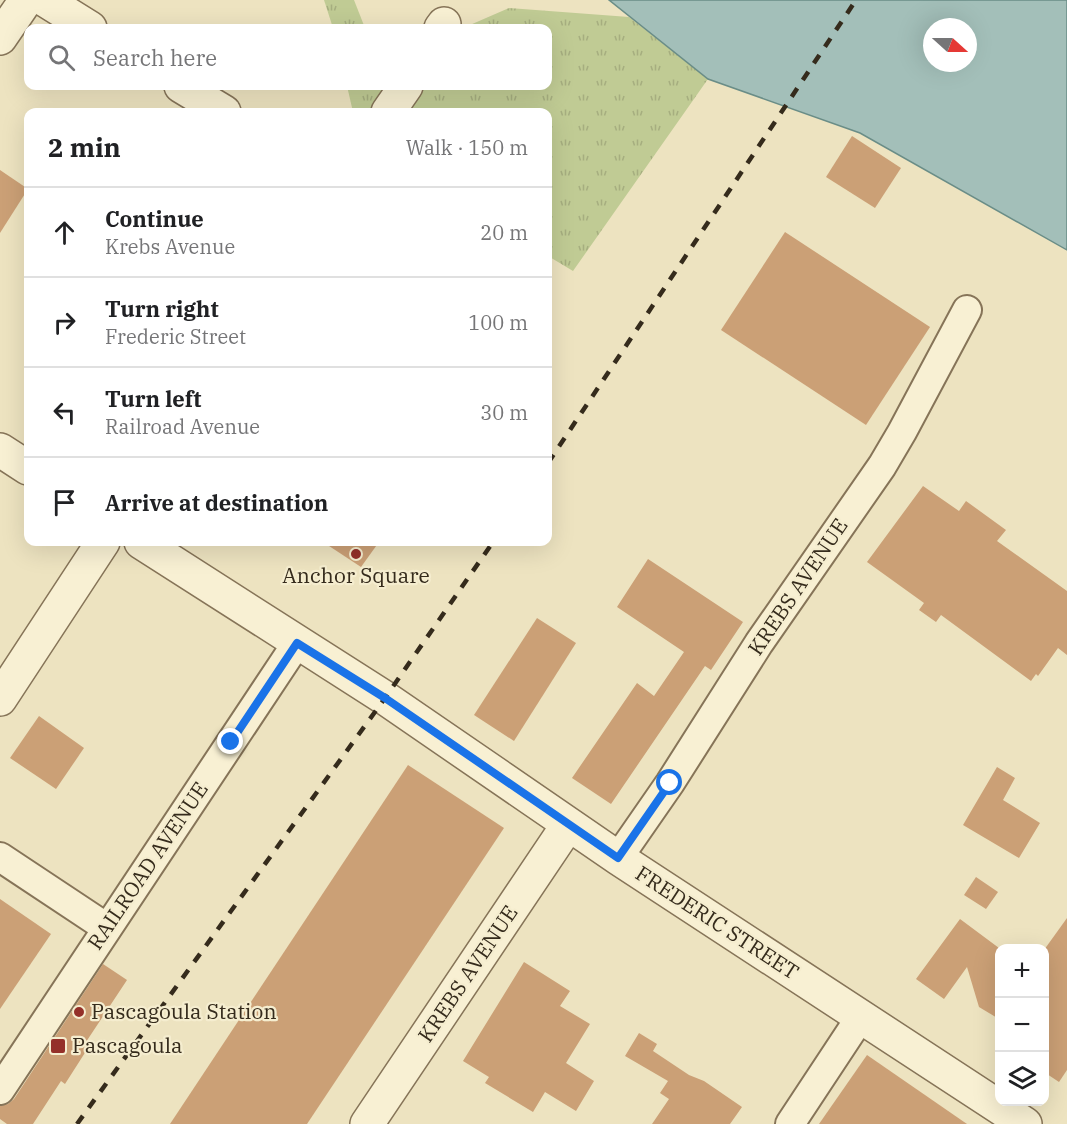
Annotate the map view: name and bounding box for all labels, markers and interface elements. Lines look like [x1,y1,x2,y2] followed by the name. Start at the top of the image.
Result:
[923,18,977,72] north arrow
[24,24,552,90] search box
[45,41,78,74] icon: search
[93,43,217,72] text: Search here
[48,130,121,164] text: 2 min
[406,134,528,161] text: Walk · 150 m
[105,204,204,233] text: Continue
[48,216,81,249] icon: ahead
[480,219,528,246] text: 20 m
[105,233,235,260] text: Krebs Avenue
[105,294,219,323] text: Turn right
[48,306,81,339] icon: right
[468,309,528,336] text: 100 m
[105,323,246,350] text: Frederic Street
[105,384,201,413] text: Turn left
[48,396,81,429] icon: left
[480,399,528,426] text: 30 m
[105,413,260,440] text: Railroad Avenue
[48,486,81,519] icon: arrive
[105,488,328,517] text: Arrive at destination
[741,512,853,660] street label: KREBS AVENUE
[349,547,363,561] marker: Anchor Square
[282,561,430,589] place label: Anchor Square
[217,728,243,754] route end
[656,769,682,795] route start
[80,776,214,955] street label: RAILROAD AVENUE
[631,859,805,985] street label: FREDERIC STREET
[411,899,523,1047] street label: KREBS AVENUE
[995,944,1049,1106] map controls
[995,944,1049,998] button: +
[91,997,277,1025] place label: Pascagoula Station
[995,998,1049,1052] button: −
[72,1005,86,1019] marker: Pascagoula Station
[72,1031,183,1059] place label: Pascagoula
[49,1037,67,1055] marker: Pascagoula
[995,1052,1049,1106] button: layers

